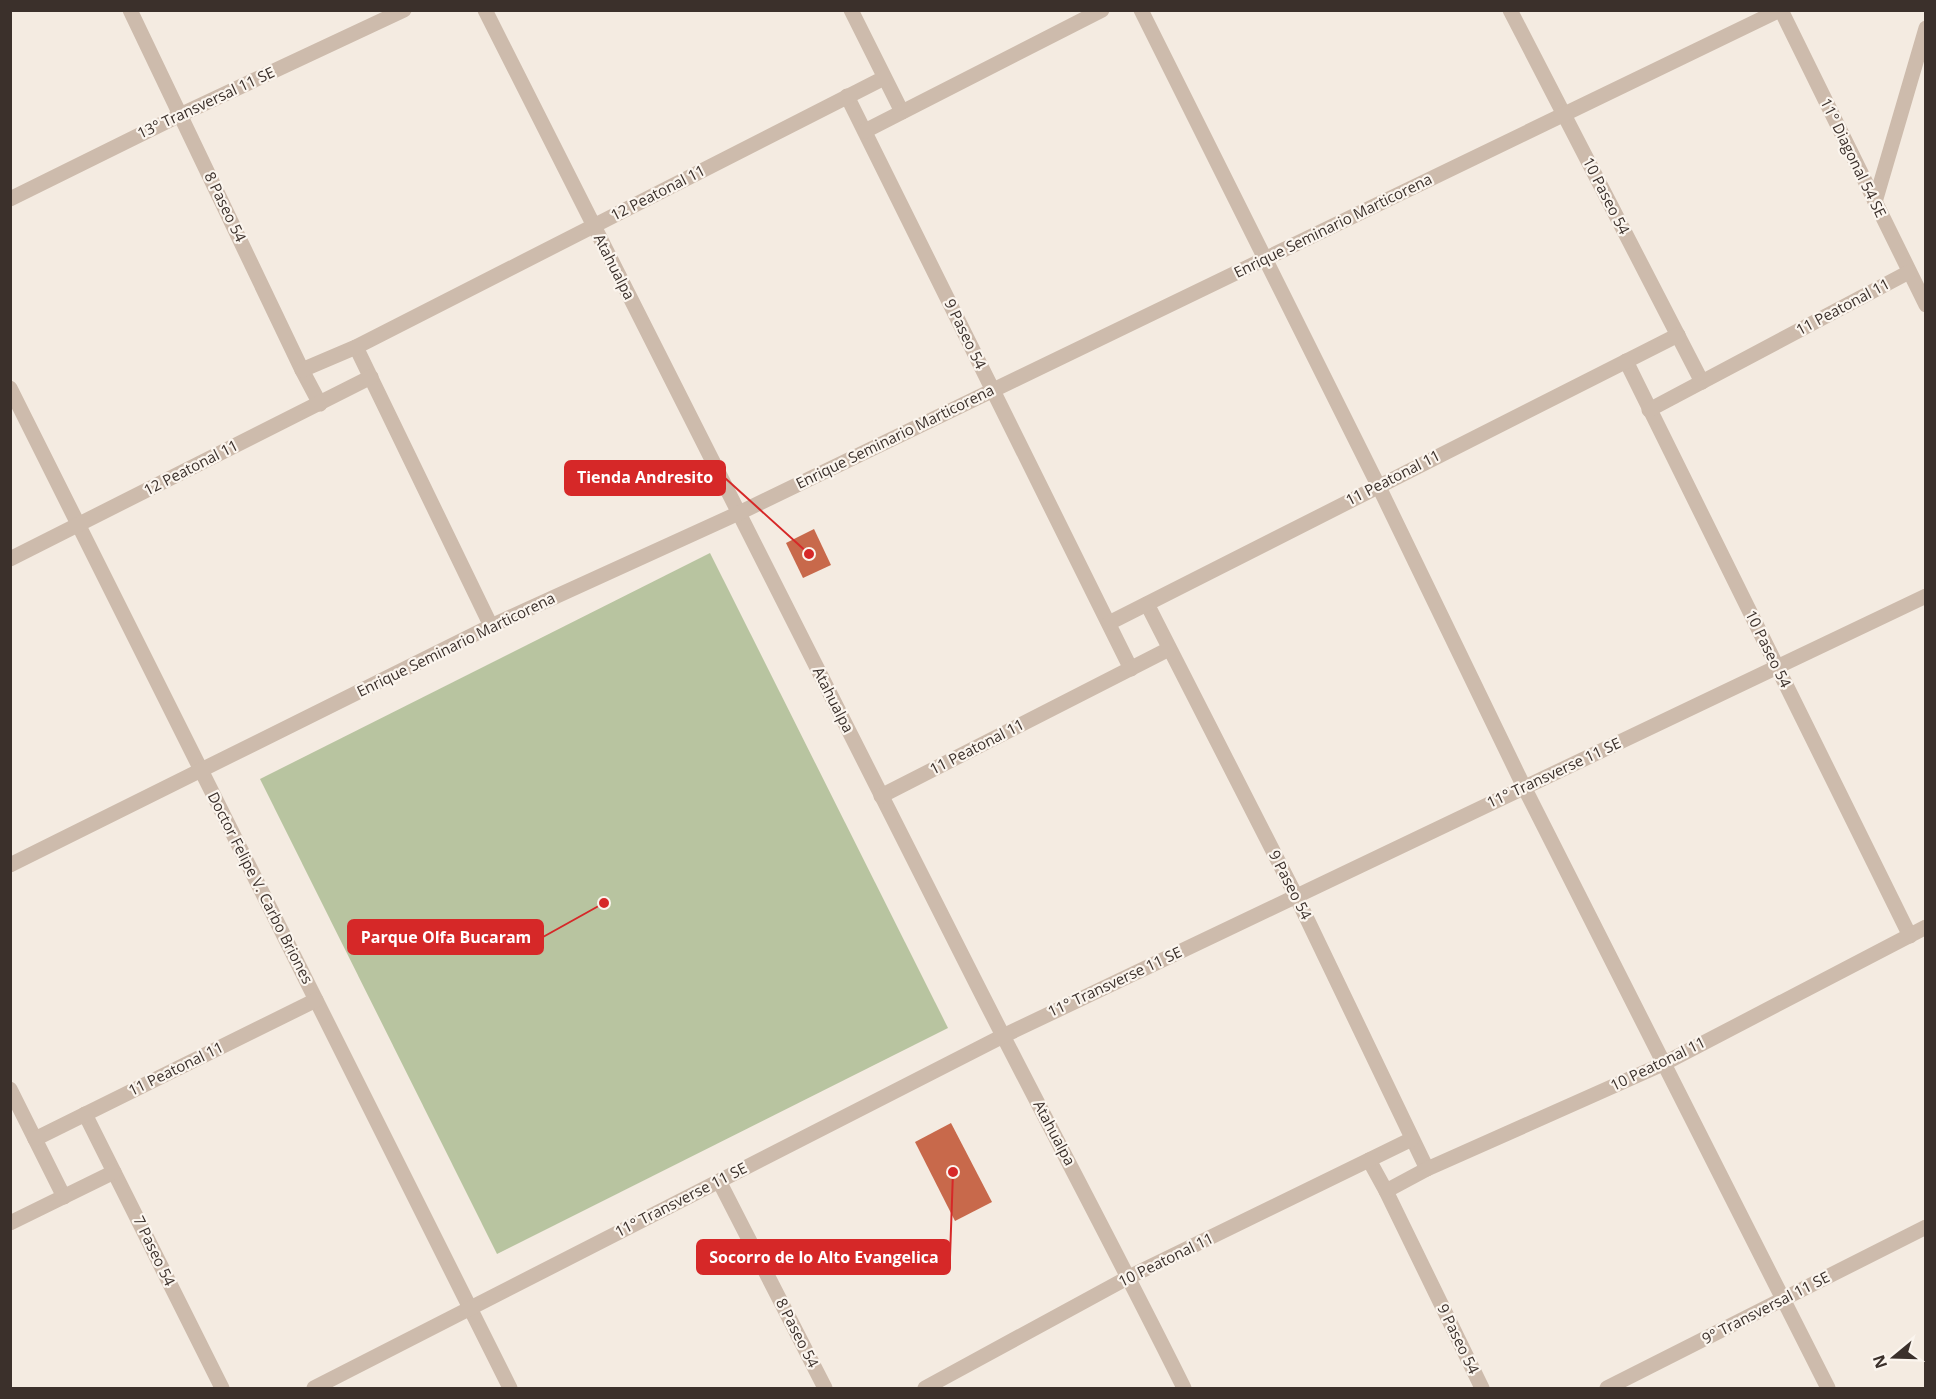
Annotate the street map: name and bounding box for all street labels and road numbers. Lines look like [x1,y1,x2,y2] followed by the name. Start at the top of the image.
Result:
[134,61,277,143] street label: 13° Transversal 11 SE
[1816,95,1891,221] street label: 11° Diagonal 54 SE
[1579,154,1635,238] street label: 10 Paseo 54
[607,160,708,225] street label: 12 Peatonal 11
[200,168,252,245] street label: 8 Paseo 54
[1230,168,1435,282] street label: Enrique Seminario Marticorena
[590,230,640,303] street label: Atahualpa
[1792,273,1893,339] street label: 11 Peatonal 11
[940,295,992,372] street label: 9 Paseo 54
[792,379,997,493] street label: Enrique Seminario Marticorena
[140,435,241,500] street label: 12 Peatonal 11
[1342,445,1443,510] street label: 11 Peatonal 11
[353,587,558,701] street label: Enrique Seminario Marticorena
[1741,606,1796,691] street label: 10 Paseo 54
[809,663,859,736] street label: Atahualpa
[926,714,1027,779] street label: 11 Peatonal 11
[1483,732,1624,812] street label: 11° Transverse 11 SE
[204,788,318,987] street label: Doctor Felipe V. Carbo Briones
[1265,846,1317,923] street label: 9 Paseo 54
[1044,941,1185,1021] street label: 11° Transverse 11 SE
[1607,1031,1708,1095] street label: 10 Peatonal 11
[125,1036,226,1100] street label: 11 Peatonal 11
[1029,1096,1080,1169] street label: Atahualpa
[611,1157,750,1241] street label: 11° Transverse 11 SE
[129,1212,181,1289] street label: 7 Paseo 54
[1115,1227,1216,1291] street label: 10 Peatonal 11
[1698,1266,1833,1348] street label: 9° Transversal 11 SE
[772,1294,824,1371] street label: 8 Paseo 54
[1433,1300,1485,1377] street label: 9 Paseo 54

